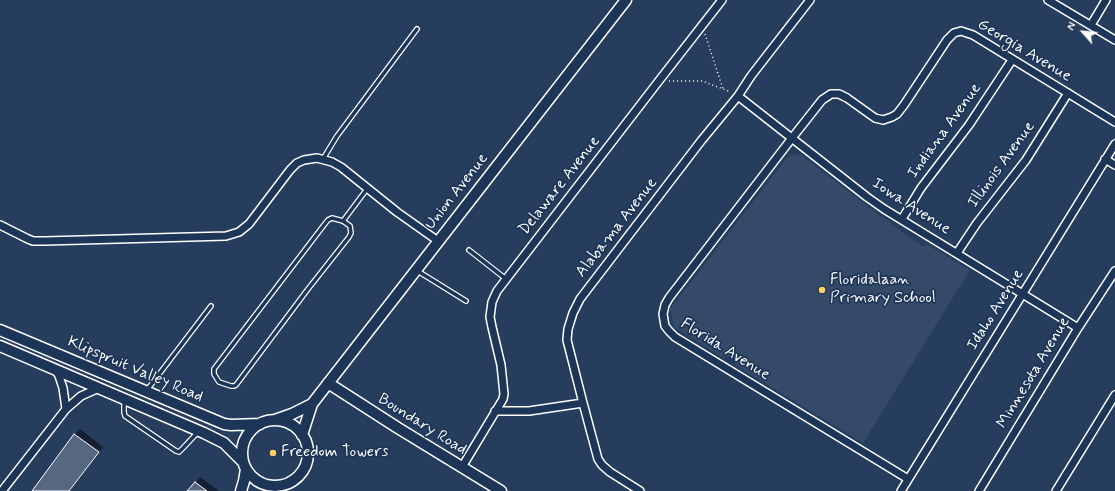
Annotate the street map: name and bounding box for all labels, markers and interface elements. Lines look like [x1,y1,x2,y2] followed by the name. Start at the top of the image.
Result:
[1063,12,1103,52] north arrow
[973,15,1075,87] street label: Georgia Avenue
[1064,20,1080,33] text: N
[904,80,986,182] street label: Indiana Avenue
[964,118,1040,212] street label: Illinois Avenue
[515,133,605,239] street label: Delaware Avenue
[421,150,493,234] street label: Union Avenue
[572,174,662,282] street label: Alabama Avenue
[868,174,954,240] street label: Iowa Avenue
[963,266,1029,354] street label: Idaho Avenue
[830,271,936,309] place label: Floridalaan Primary School
[817,285,827,295] marker: Floridalaan Primary School
[993,314,1075,432] street label: Minnesota Avenue
[677,315,773,385] street label: Florida Avenue
[64,333,206,407] street label: Klipspruit Valley Road
[374,390,470,460] street label: Boundary Road
[281,443,388,463] place label: Freedom Towers
[268,448,278,458] marker: Freedom Towers

